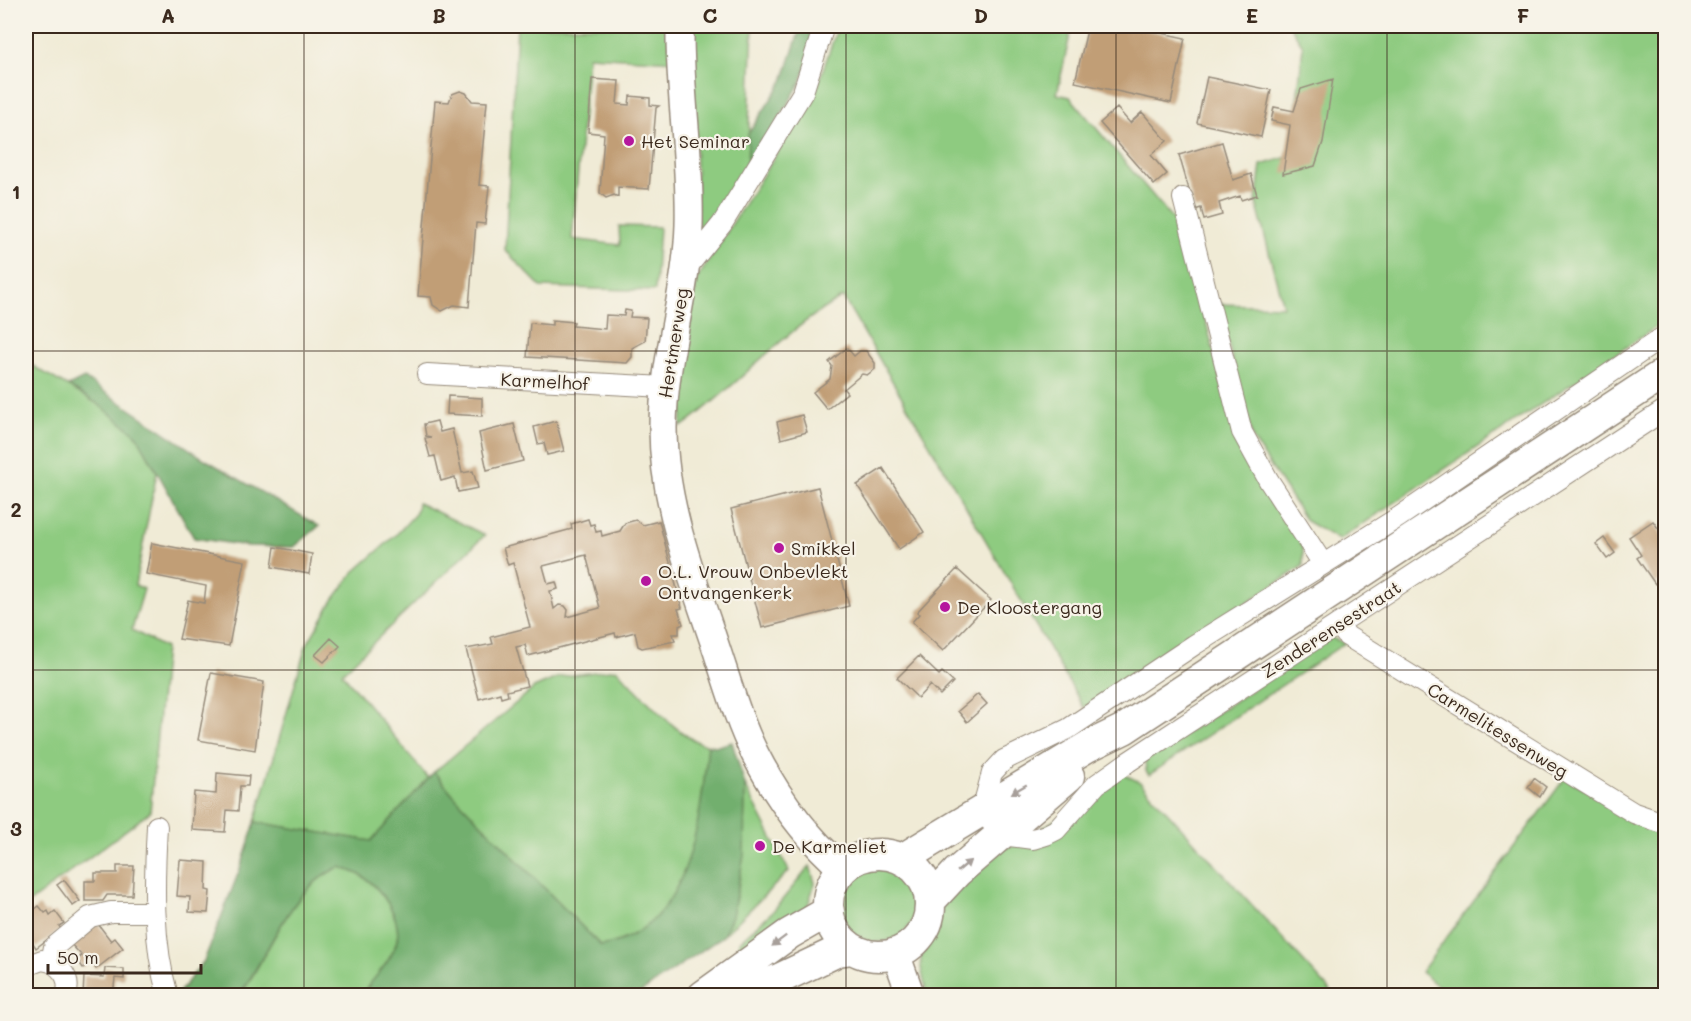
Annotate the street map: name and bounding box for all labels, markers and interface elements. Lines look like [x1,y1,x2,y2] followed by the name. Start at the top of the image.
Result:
[161,2,175,28] text: A
[432,2,446,28] text: B
[703,2,718,28] text: C
[974,2,988,28] text: D
[1246,2,1258,28] text: E
[1517,2,1530,28] text: F
[641,129,750,153] place label: Het Seminar
[622,134,636,148] marker: Het Seminar
[12,178,20,204] text: 1
[652,286,694,400] street label: Hertmerweg
[500,367,591,395] street label: Karmelhof
[10,496,22,522] text: 2
[791,536,856,560] place label: Smikkel
[772,541,786,555] marker: Smikkel
[658,559,849,604] place label: O.L. Vrouw Onbevlekt Ontvangenkerk
[639,574,653,588] marker: O.L. Vrouw Onbevlekt Ontvangenkerk
[1257,575,1405,683] street label: Zenderensestraat
[957,595,1102,619] place label: De Kloostergang
[938,600,952,614] marker: De Kloostergang
[1423,677,1573,783] street label: Carmelitessenweg
[1011,784,1027,795] one-way arrow
[10,815,22,841] text: 3
[772,834,887,858] place label: De Karmeliet
[753,839,767,853] marker: De Karmeliet
[956,860,971,873] one-way arrow
[772,935,787,947] one-way arrow
[48,937,201,975] scale bar
[57,945,99,969] text: 50 m

